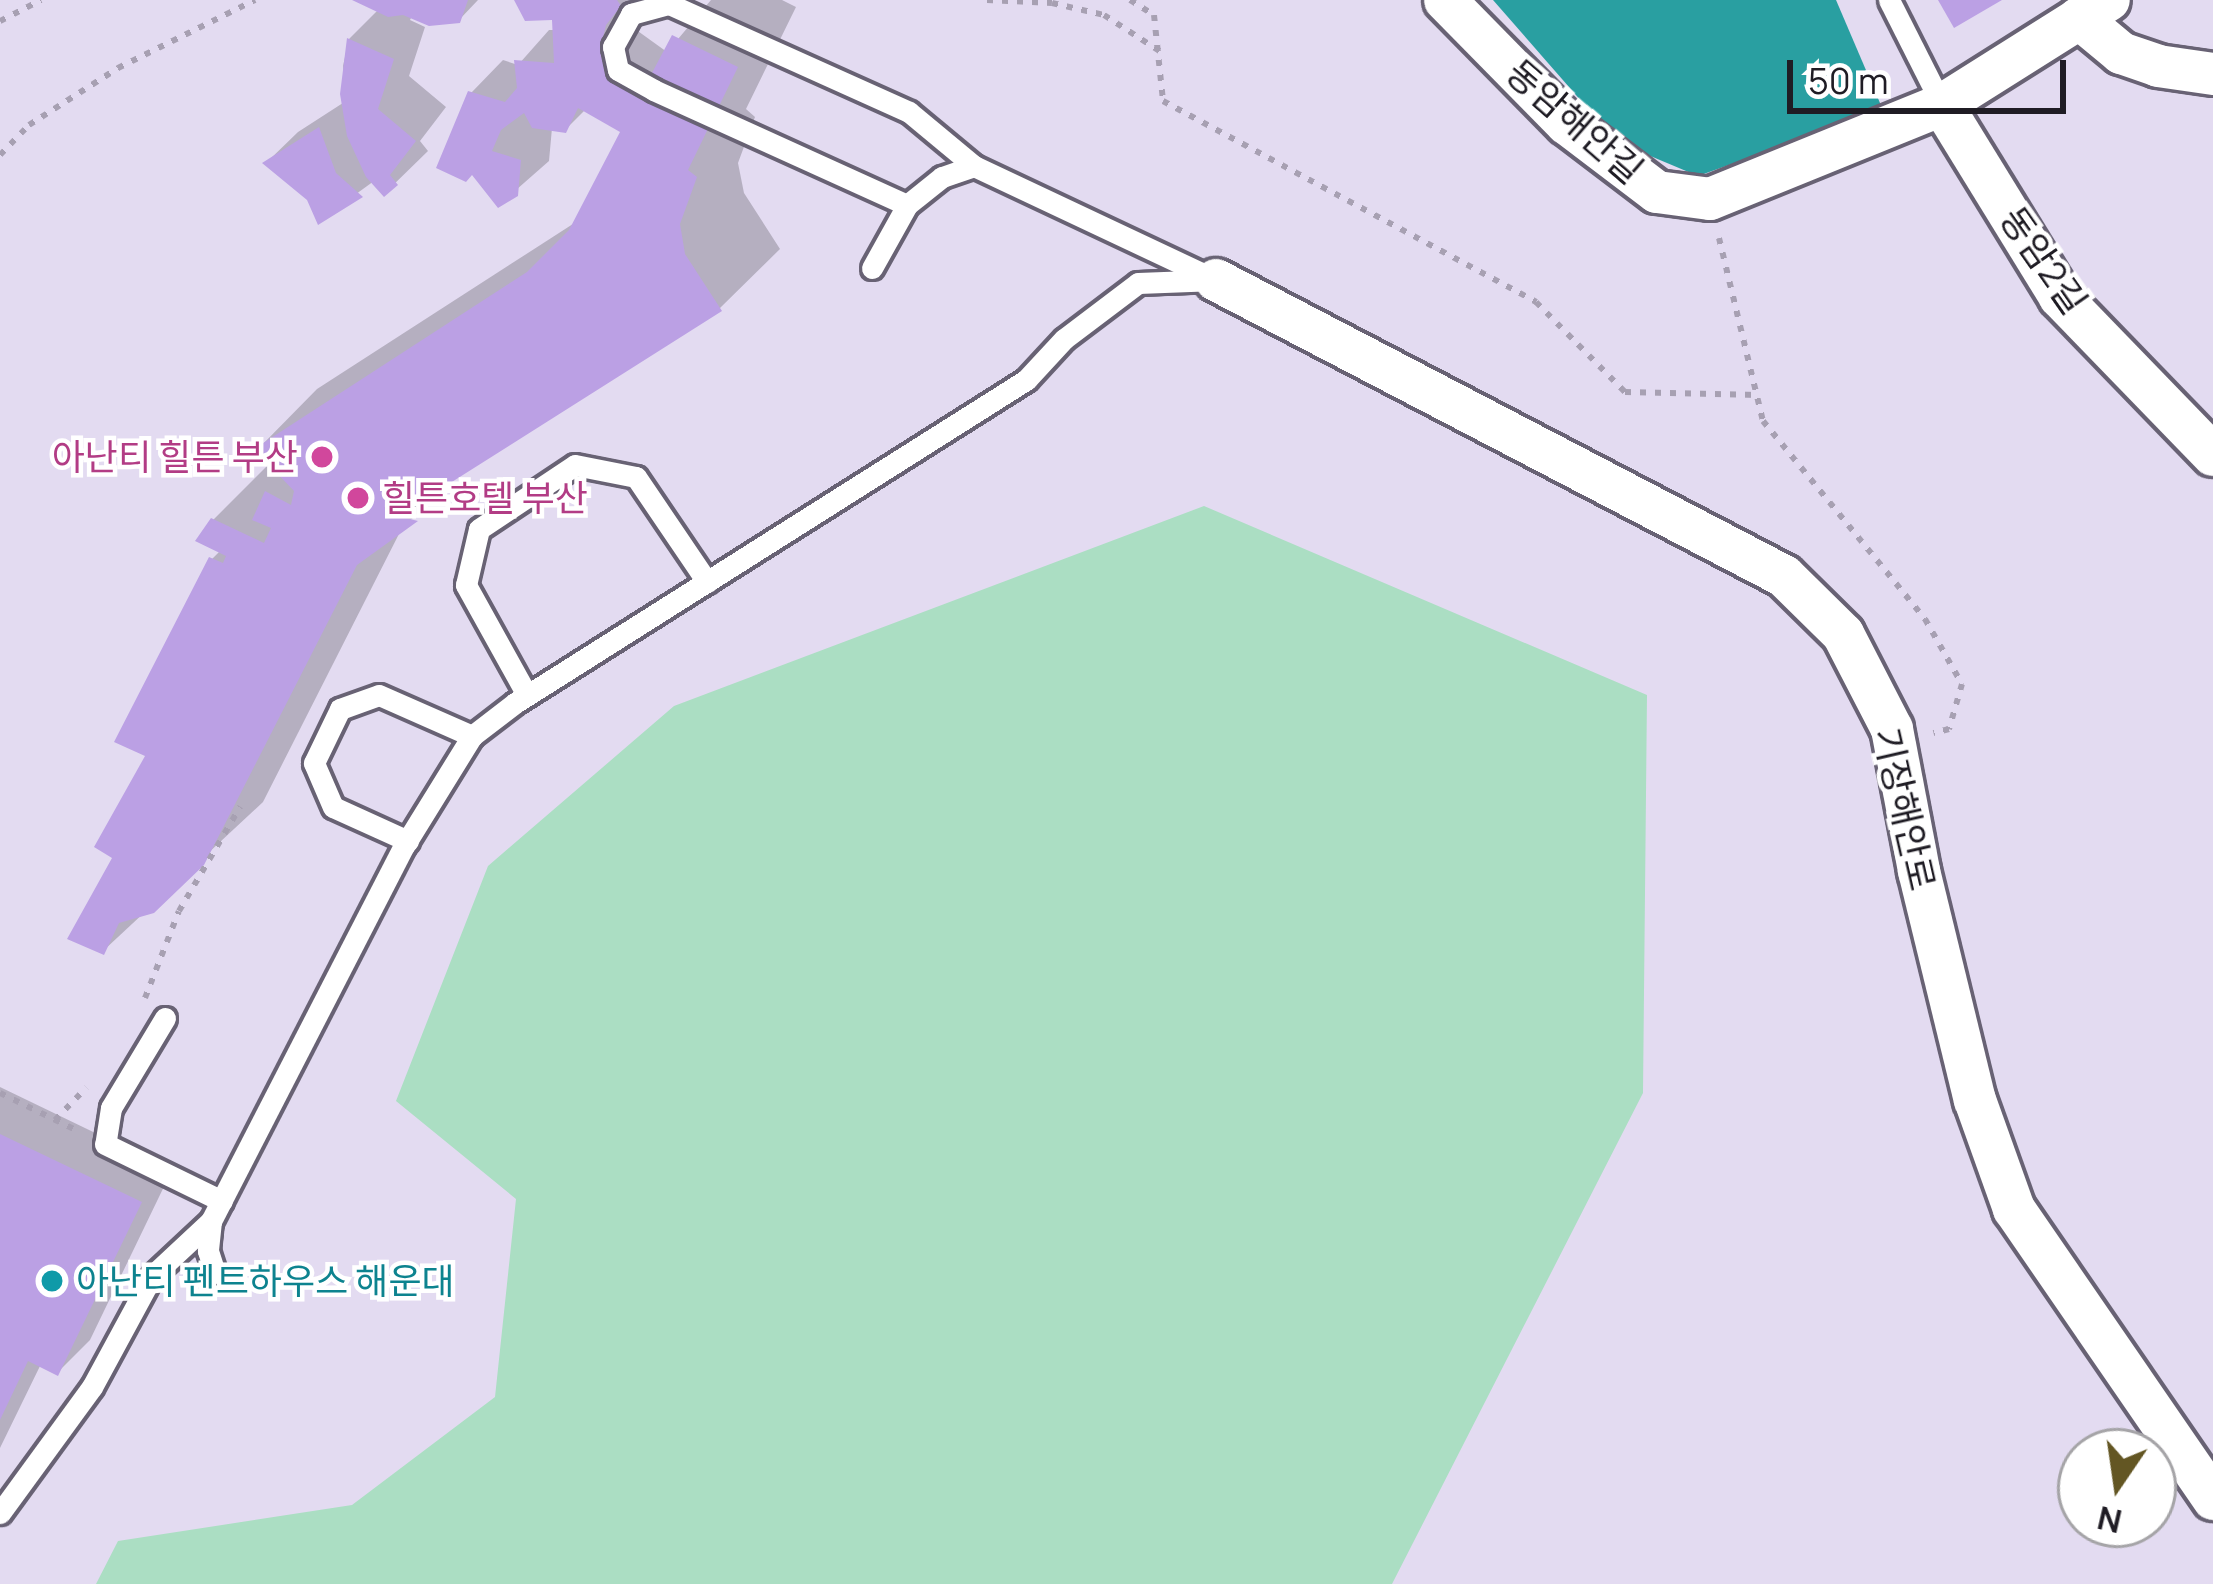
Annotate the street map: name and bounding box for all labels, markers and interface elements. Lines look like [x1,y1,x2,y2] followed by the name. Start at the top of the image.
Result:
[1793,36,2072,110] scale bar
[1498,50,1652,192] street label: 동암해안길
[1808,56,1888,105] text: 50 m
[1992,199,2096,321] street label: 동암2길
[52,435,298,479] place label: 아난티 힐튼 부산
[309,444,335,470] marker: 아난티 힐튼 부산
[382,476,588,520] place label: 힐튼호텔 부산
[345,485,371,511] marker: 힐튼호텔 부산
[1865,723,1945,895] street label: 기장해안로
[76,1259,455,1303] place label: 아난티 펜트하우스 해운대
[39,1268,65,1294] marker: 아난티 펜트하우스 해운대
[2057,1428,2177,1548] north arrow
[2093,1496,2126,1545] text: N

